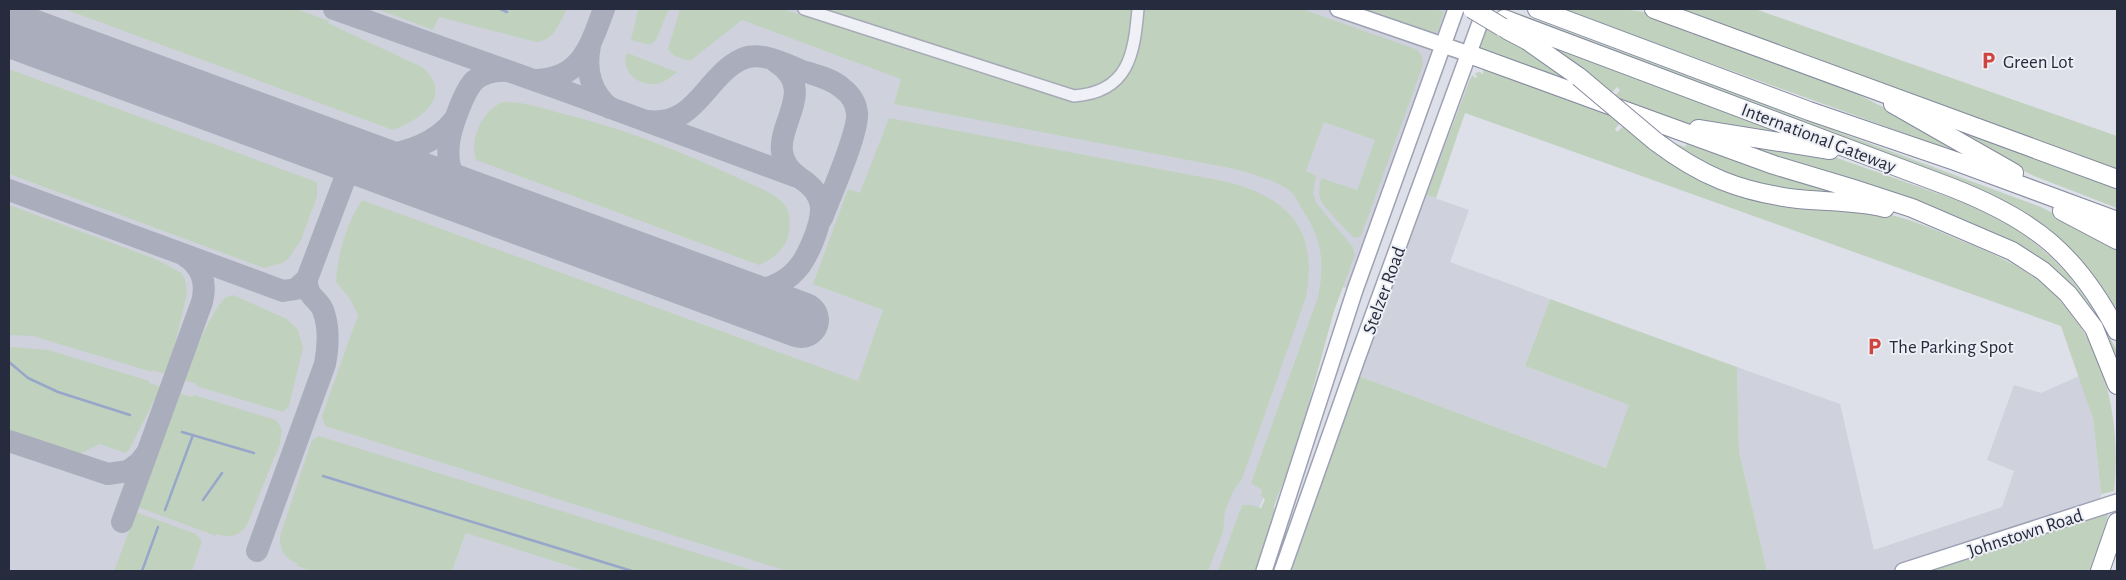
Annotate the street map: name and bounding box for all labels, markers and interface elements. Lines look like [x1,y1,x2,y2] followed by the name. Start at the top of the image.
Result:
[1979,51,1999,71] parking icon: Green Lot
[2003,53,2074,72] place label: Green Lot
[1739,100,1898,177] street label: International Gateway
[1360,244,1409,337] street label: Stelzer Road
[1865,336,1885,356] parking icon: The Parking Spot
[1889,338,2014,357] place label: The Parking Spot
[1966,506,2085,561] street label: Johnstown Road

